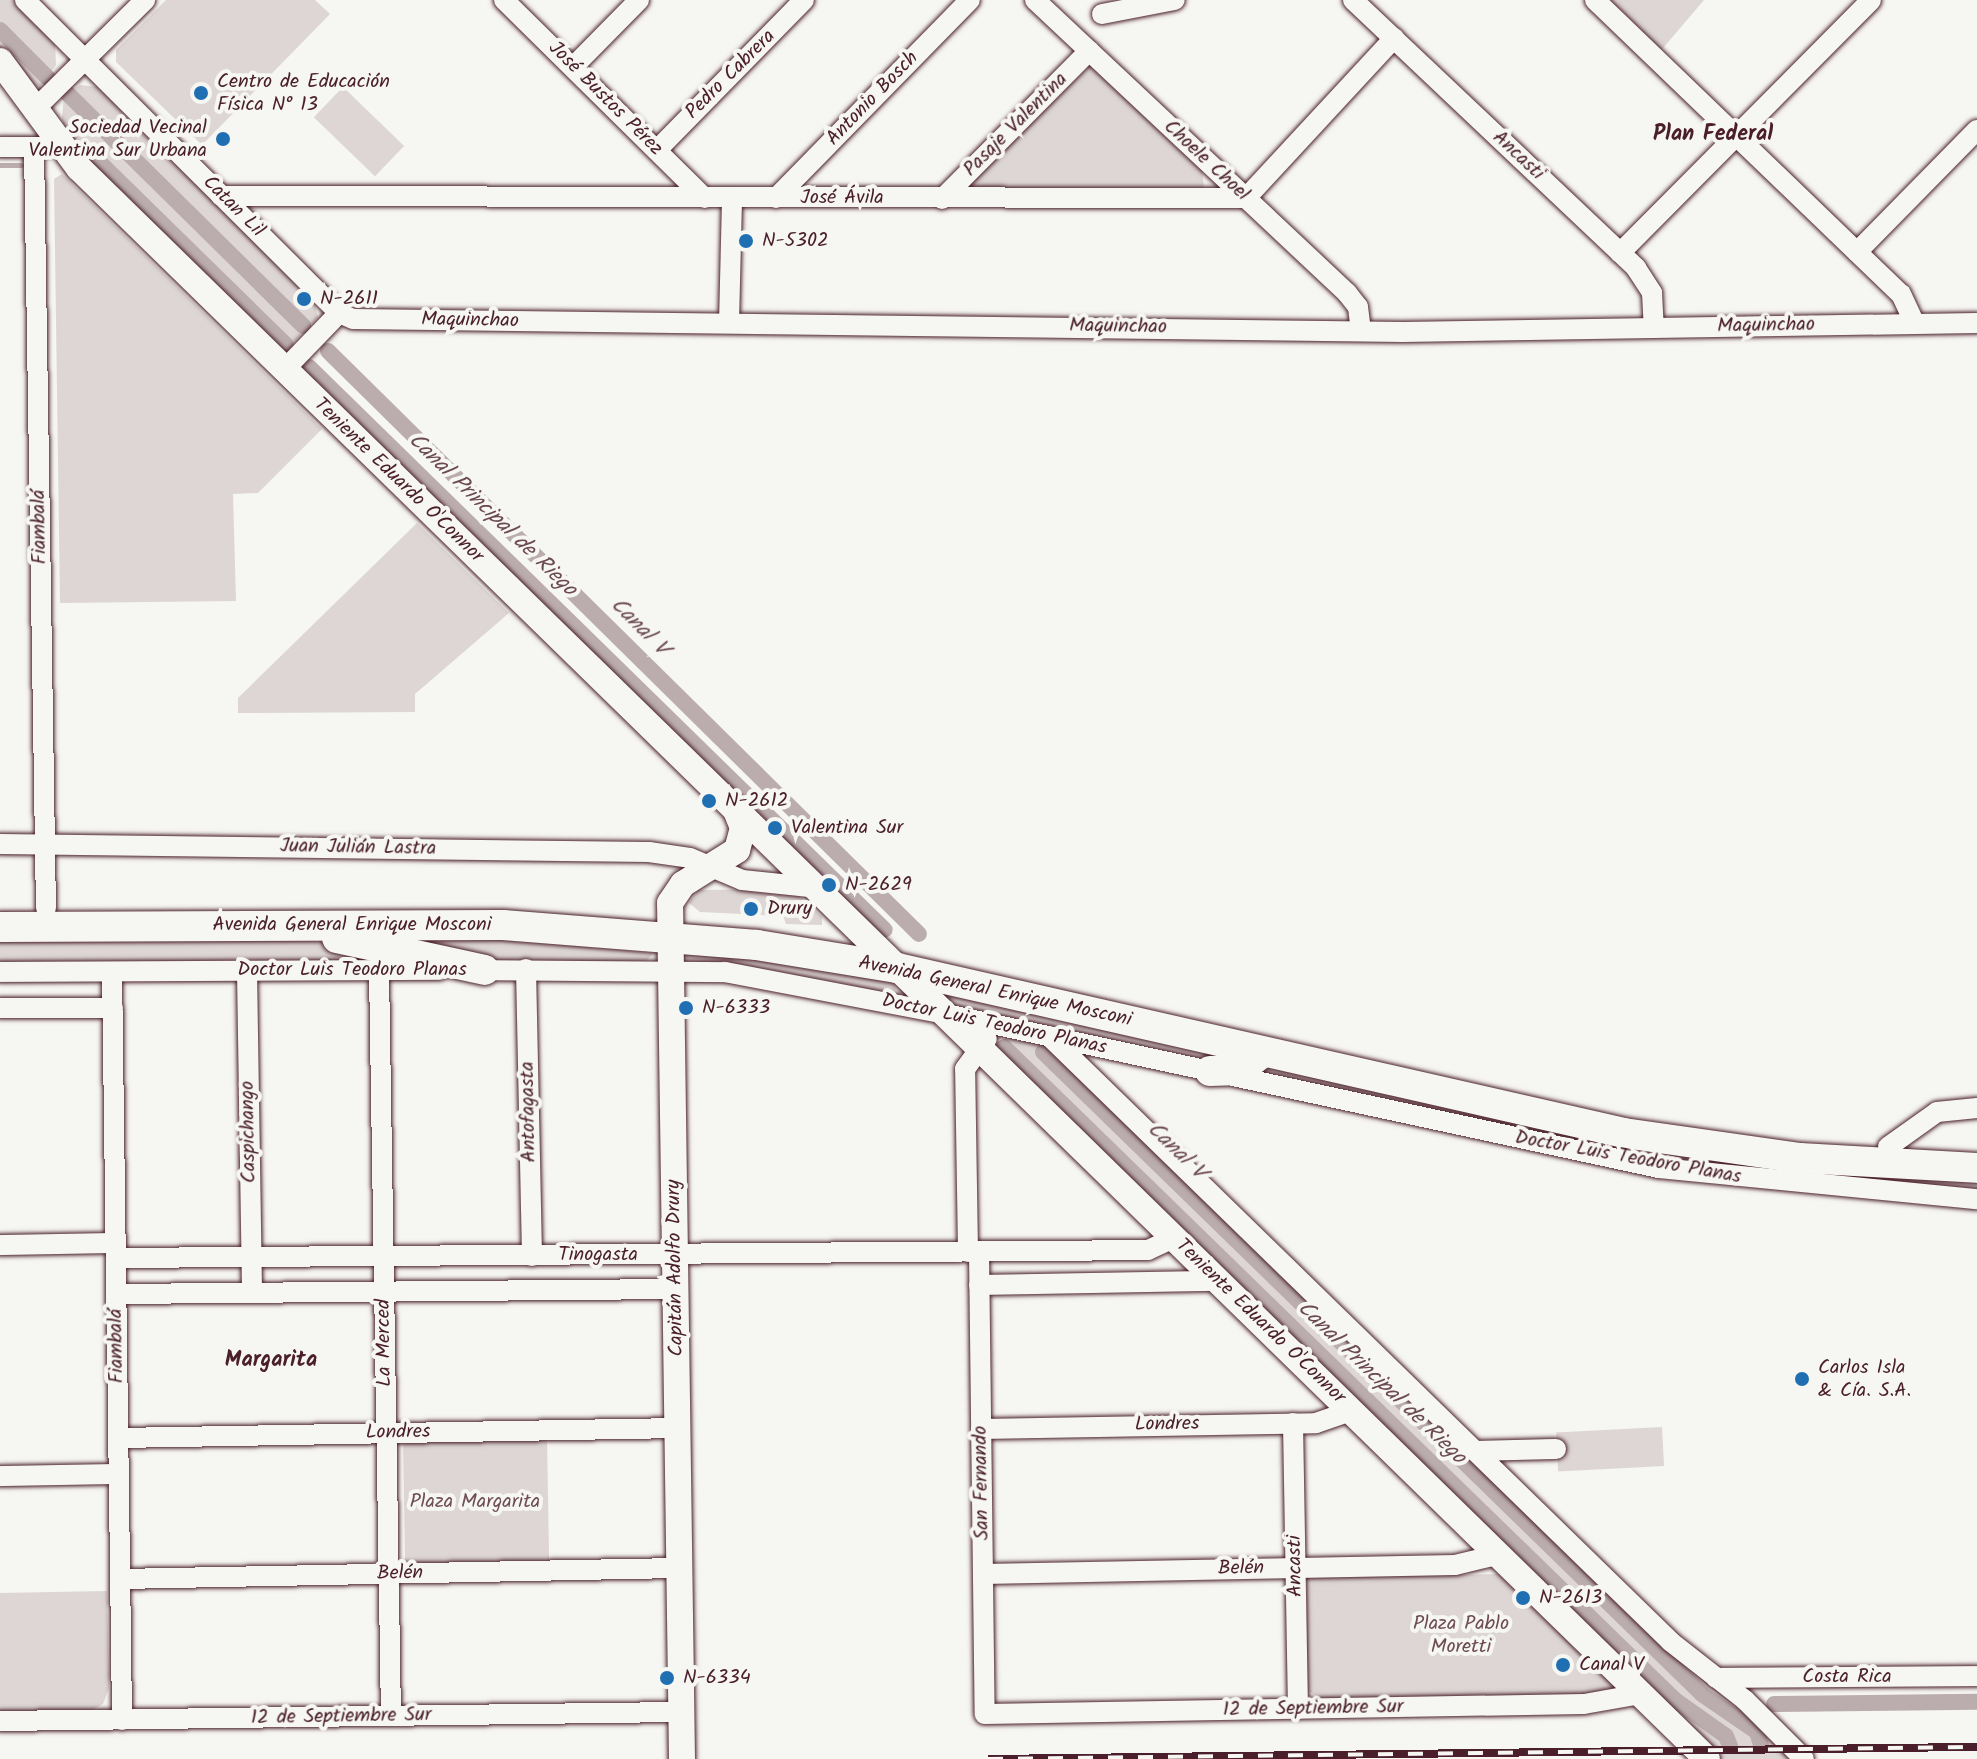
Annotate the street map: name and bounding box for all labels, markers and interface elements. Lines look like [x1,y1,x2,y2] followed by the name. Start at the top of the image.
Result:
[681,25,781,125] street label: Pedro Cabrera
[543,37,667,161] street label: José Bustos Pérez
[822,47,924,151] street label: Antonio Bosch
[959,68,1073,182] street label: Pasaje Valentina
[217,70,390,117] place label: Centro de Educación Física N° 13
[192,84,210,102] marker: Centro de Educación Física N° 13
[1158,115,1254,207] street label: Choele Choel
[28,116,207,163] place label: Sociedad Vecinal Valentina Sur Urbana
[1653,122,1773,148] district label: Plan Federal
[1487,126,1549,186] street label: Ancasti
[214,130,232,148] marker: Sociedad Vecinal Valentina Sur Urbana
[197,171,269,243] street label: Catan Lil
[800,186,884,210] street label: José Ávila
[762,229,828,253] place label: N-5302
[737,232,755,250] marker: N-5302
[320,287,378,311] place label: N-2611
[295,290,313,308] marker: N-2611
[421,308,519,334] street label: Maquinchao
[1717,313,1815,339] street label: Maquinchao
[1069,314,1167,340] street label: Maquinchao
[308,393,488,569] street label: Teniente Eduardo O'Connor
[402,428,582,602] water label: Canal Principal de Riego
[27,489,53,565] street label: Fiambalá
[604,592,674,662] water label: Canal V
[725,789,788,813] place label: N-2612
[700,792,718,810] marker: N-2612
[791,816,903,840] place label: Valentina Sur
[766,819,784,837] marker: Valentina Sur
[280,835,436,861] street label: Juan Julián Lastra
[845,873,912,897] place label: N-2629
[820,876,838,894] marker: N-2629
[767,897,812,921] place label: Drury
[742,900,760,918] marker: Drury
[213,913,491,937] street label: Avenida General Enrique Mosconi
[856,951,1134,1033] street label: Avenida General Enrique Mosconi
[237,958,467,982] street label: Doctor Luis Teodoro Planas
[879,989,1109,1061] street label: Doctor Luis Teodoro Planas
[702,996,770,1020] place label: N-6333
[677,999,695,1017] marker: N-6333
[516,1061,542,1163] street label: Antofagasta
[236,1081,262,1183] street label: Caspichango
[1141,1117,1211,1185] water label: Canal V
[1513,1126,1743,1190] street label: Doctor Luis Teodoro Planas
[662,1179,690,1357] street label: Capitán Adolfo Drury
[1170,1234,1350,1410] street label: Teniente Eduardo O'Connor
[558,1243,638,1267] street label: Tinogasta
[1291,1296,1471,1470] water label: Canal Principal de Riego
[372,1299,398,1387] street label: La Merced
[104,1308,130,1384] street label: Fiambalá
[225,1348,317,1374] district label: Margarita
[1818,1356,1911,1403] place label: Carlos Isla & Cía. S.A.
[1793,1370,1811,1388] marker: Carlos Isla & Cía. S.A.
[1134,1412,1200,1438] street label: Londres
[365,1420,431,1446] street label: Londres
[969,1426,995,1540] street label: San Fernando
[410,1490,540,1514] park label: Plaza Margarita
[1283,1535,1309,1597] street label: Ancasti
[1218,1557,1264,1581] street label: Belén
[377,1562,423,1586] street label: Belén
[1539,1586,1602,1610] place label: N-2613
[1514,1589,1532,1607] marker: N-2613
[1413,1612,1509,1659] park label: Plaza Pablo Moretti
[1579,1653,1644,1677] place label: Canal V
[1554,1656,1572,1674] marker: Canal V
[1802,1665,1892,1689] street label: Costa Rica
[683,1666,751,1690] place label: N-6334
[658,1669,676,1687] marker: N-6334
[1223,1695,1403,1723] street label: 12 de Septiembre Sur
[251,1703,431,1731] street label: 12 de Septiembre Sur

